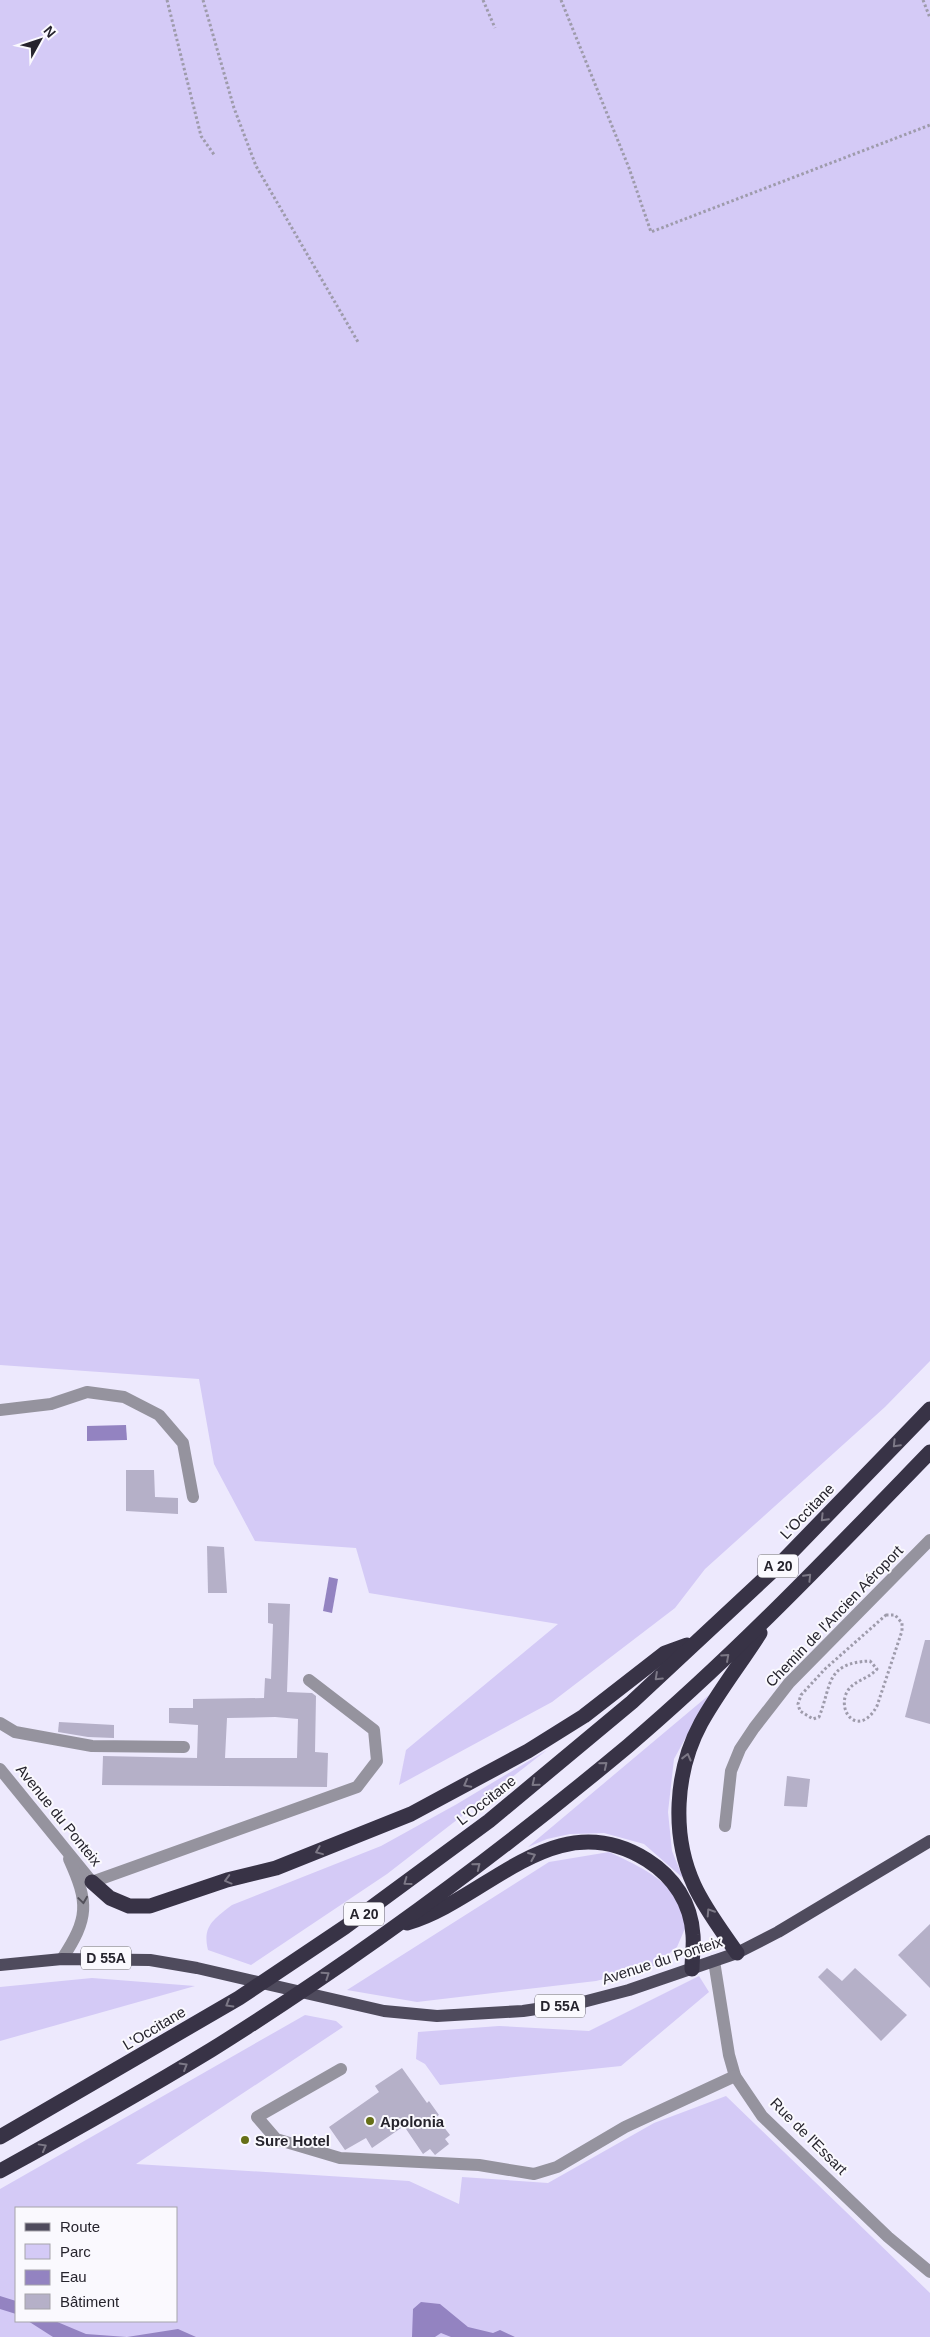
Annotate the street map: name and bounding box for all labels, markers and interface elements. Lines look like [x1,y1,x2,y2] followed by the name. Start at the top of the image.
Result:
[15,15,65,65] north arrow
[41,23,59,41] text: N
[893,1438,902,1447] one-way arrow
[776,1480,838,1542] street label: L'Occitane
[821,1513,830,1522] one-way arrow
[762,1541,907,1690] street label: Chemin de l'Ancien Aéroport
[758,1554,798,1578] road number: A 20
[802,1574,811,1583] one-way arrow
[720,1654,729,1663] one-way arrow
[655,1671,664,1680] one-way arrow
[681,1753,692,1762] one-way arrow
[13,1761,105,1870] street label: Avenue du Ponteix
[598,1762,607,1770] one-way arrow
[453,1772,519,1828] street label: L'Occitane
[532,1777,541,1786] one-way arrow
[463,1778,472,1788] one-way arrow
[315,1845,324,1855] one-way arrow
[528,1852,536,1862] one-way arrow
[471,1863,481,1872] one-way arrow
[224,1874,233,1885] one-way arrow
[403,1876,413,1885] one-way arrow
[77,1896,88,1904] one-way arrow
[344,1902,384,1926] road number: A 20
[707,1909,716,1918] one-way arrow
[600,1932,725,1987] street label: Avenue du Ponteix
[81,1946,131,1970] road number: D 55A
[320,1972,330,1981] one-way arrow
[535,1994,585,2018] road number: D 55A
[226,1997,235,2007] one-way arrow
[119,2003,189,2053] street label: L'Occitane
[178,2063,187,2073] one-way arrow
[767,2094,851,2178] street label: Rue de l'Essart
[380,2113,445,2130] place label: Apolonia
[364,2115,376,2127] marker: Apolonia
[255,2132,330,2149] place label: Sure Hotel
[239,2134,251,2146] marker: Sure Hotel
[37,2143,46,2153] one-way arrow
[15,2207,178,2322] legend
[60,2218,100,2235] text: Route
[60,2243,91,2260] text: Parc
[60,2268,87,2285] text: Eau
[60,2293,120,2310] text: Bâtiment

